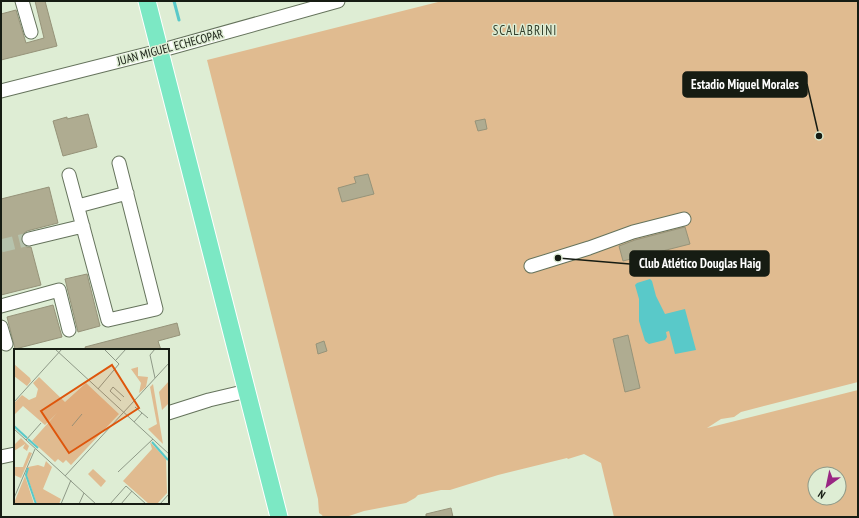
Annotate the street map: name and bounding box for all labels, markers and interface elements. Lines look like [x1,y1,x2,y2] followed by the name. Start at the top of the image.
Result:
[493,22,557,39] district label: SCALABRINI
[114,26,225,69] street label: JUAN MIGUEL ECHECOPAR
[683,72,807,97] callout: Estadio Miguel Morales
[691,76,799,93] text: Estadio Miguel Morales
[630,251,769,276] callout: Club Atlético Douglas Haig
[639,255,761,272] text: Club Atlético Douglas Haig
[14,349,169,504] inset map
[807,466,847,506] north arrow
[815,487,828,502] text: N

